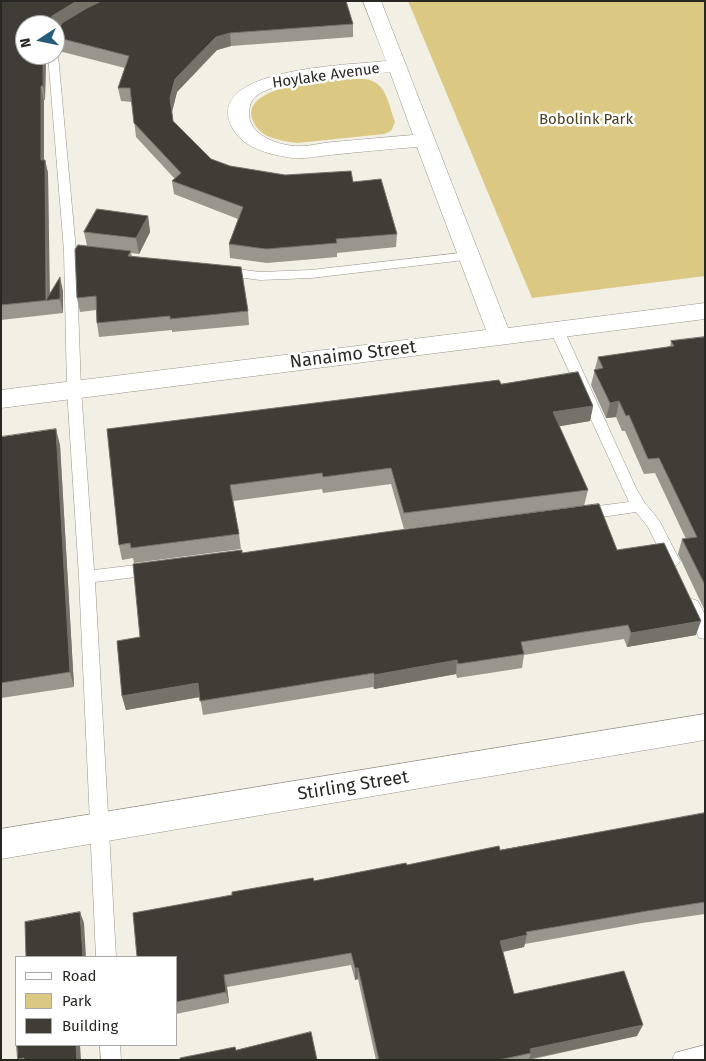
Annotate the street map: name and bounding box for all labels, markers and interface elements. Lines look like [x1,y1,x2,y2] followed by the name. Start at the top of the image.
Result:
[15,15,65,65] north arrow
[17,37,35,49] text: N
[271,60,381,92] street label: Hoylake Avenue
[539,111,633,129] park label: Bobolink Park
[289,337,417,373] street label: Nanaimo Street
[296,767,410,805] street label: Stirling Street
[15,956,178,1046] legend
[62,967,97,985] text: Road
[62,992,92,1010] text: Park
[62,1017,118,1035] text: Building

